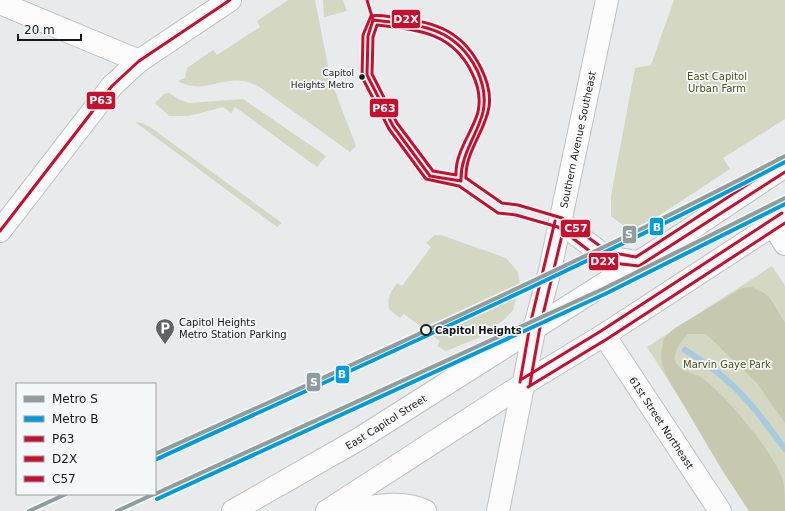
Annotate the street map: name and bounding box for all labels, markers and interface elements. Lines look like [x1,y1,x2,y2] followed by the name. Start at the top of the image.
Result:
[391,9,421,29] line badge: D2X
[393,13,419,26] text: D2X
[18,16,81,42] scale bar
[24,23,55,37] text: 20 m
[291,68,354,90] place label: Capitol Heights Metro
[558,70,598,209] street label: Southern Avenue Southeast
[687,71,747,94] park label: East Capitol Urban Farm
[357,72,367,82] marker: Capitol Heights Metro
[86,91,116,110] line badge: P63
[89,94,113,107] text: P63
[369,98,399,118] line badge: P63
[372,102,396,115] text: P63
[649,217,664,236] line badge: B
[560,219,591,238] line badge: C57
[653,221,661,234] text: B
[564,222,588,235] text: C57
[622,225,637,244] line badge: S
[625,228,633,241] text: S
[588,252,619,271] line badge: D2X
[590,255,616,268] text: D2X
[154,317,176,345] parking icon: Capitol Heights Metro Station Parking
[179,317,287,340] place label: Capitol Heights Metro Station Parking
[420,324,432,336] marker: Capitol Heights
[435,325,522,336] place label: Capitol Heights
[683,359,771,370] park label: Marvin Gaye Park
[335,365,350,384] line badge: B
[338,368,346,381] text: B
[306,372,321,392] line badge: S
[627,375,696,471] street label: 61st Street Northeast
[310,376,318,389] text: S
[16,383,156,495] legend
[52,392,98,406] text: Metro S
[344,393,429,452] street label: East Capitol Street
[52,412,99,426] text: Metro B
[52,432,75,446] text: P63
[52,452,77,466] text: D2X
[52,472,76,486] text: C57

